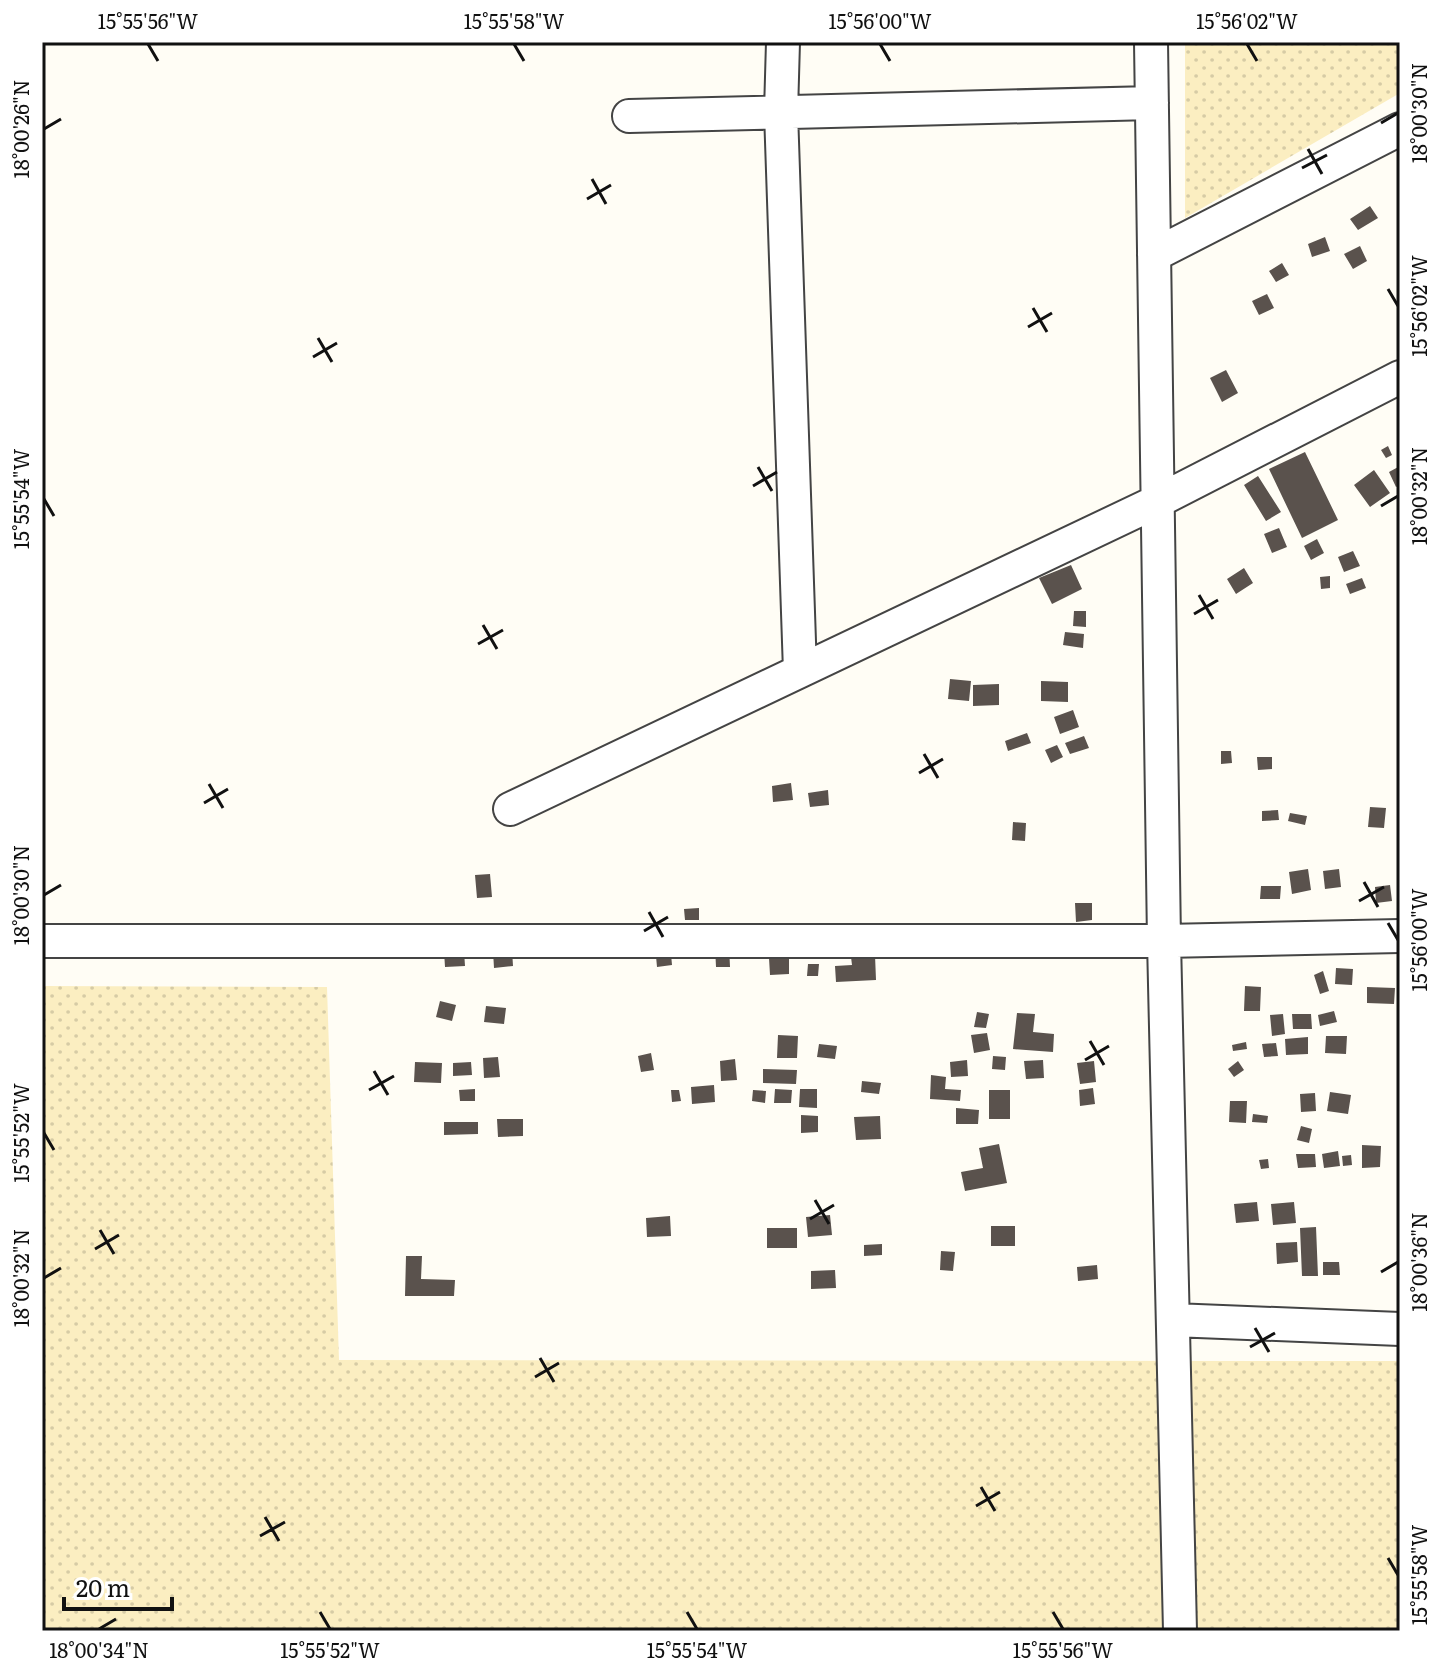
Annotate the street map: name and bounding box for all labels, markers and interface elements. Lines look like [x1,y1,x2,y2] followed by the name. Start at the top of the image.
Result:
[98,5,198,35] text: 15°55'56"W
[464,5,564,35] text: 15°55'58"W
[828,5,932,35] text: 15°56'00"W
[1196,5,1298,35] text: 15°56'02"W
[1403,63,1433,163] text: 18°00'30"N
[5,80,35,178] text: 18°00'26"N
[1403,255,1433,357] text: 15°56'02"W
[1403,447,1433,545] text: 18°00'32"N
[5,449,35,549] text: 15°55'54"W
[5,845,35,945] text: 18°00'30"N
[1403,888,1433,992] text: 15°56'00"W
[5,1083,35,1183] text: 15°55'52"W
[1403,1212,1433,1312] text: 18°00'36"N
[5,1229,35,1327] text: 18°00'32"N
[1403,1525,1433,1625] text: 15°55'58"W
[64,1561,172,1611] scale bar
[76,1569,130,1604] text: 20 m
[49,1634,149,1664] text: 18°00'34"N
[280,1634,380,1664] text: 15°55'52"W
[647,1634,747,1664] text: 15°55'54"W
[1013,1634,1113,1664] text: 15°55'56"W

